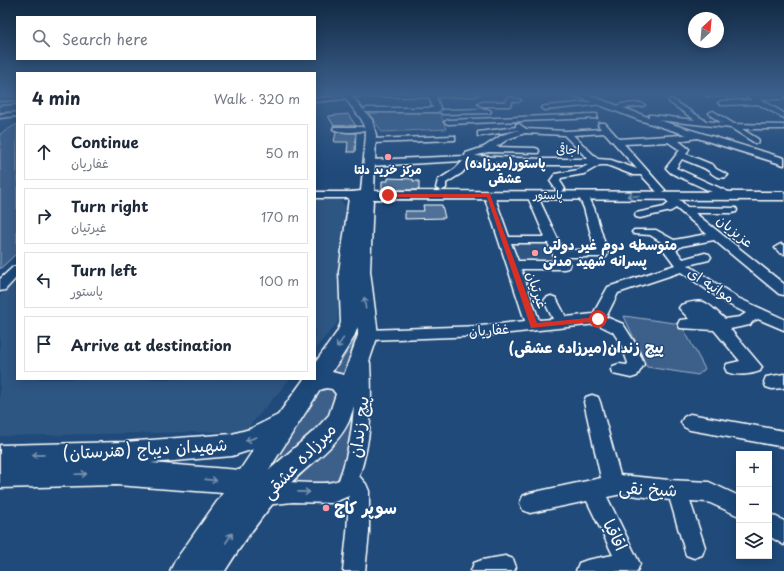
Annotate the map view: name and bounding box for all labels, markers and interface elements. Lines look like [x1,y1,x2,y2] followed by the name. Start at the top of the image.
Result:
[688,12,724,48] north arrow
[16,16,316,60] search box
[30,27,52,49] icon: search
[62,27,148,50] text: Search here
[32,85,80,111] text: 4 min
[214,89,300,108] text: Walk · 320 m
[71,130,139,153] text: Continue
[556,140,580,158] street label: اجاقی
[33,141,55,163] icon: ahead
[265,143,299,162] text: 50 m
[383,152,393,162] marker: مرکز خرید دلتا
[71,153,109,172] text: غفاریان
[464,153,546,187] district label: (پاستور(میرزاده عشقی
[354,160,422,178] place label: مرکز خرید دلتا
[532,185,563,203] street label: پاستور
[379,186,397,204] route end
[627,192,640,199] one-way arrow
[71,194,148,217] text: Turn right
[33,205,55,227] icon: right
[261,207,299,226] text: 170 m
[712,209,758,252] street label: عزیزیان
[71,217,107,236] text: غیرتیان
[543,234,677,271] place label: متوسطه دوم غیر دولتی پسرانه شهید مدنی
[530,248,540,258] marker: متوسطه دوم غیر دولتی پسرانه شهید مدنی
[71,258,137,281] text: Turn left
[684,262,739,308] street label: موانیه ای
[521,268,554,311] street label: غیرتیان
[33,269,55,291] icon: left
[259,271,299,290] text: 100 m
[71,281,103,300] text: پاستور
[362,297,369,310] one-way arrow
[589,310,607,328] route start
[468,318,510,341] street label: غفاریان
[33,333,55,355] icon: arrive
[71,333,232,356] text: Arrive at destination
[508,335,664,358] district label: (پیچ زندان(میرزاده عشقی
[336,337,344,348] one-way arrow
[341,394,375,459] street label: پیچ زندان
[255,416,341,504] street label: میرزاده عشقی
[62,431,228,465] street label: شهیدان دیباج (هنرستان)
[244,436,257,443] one-way arrow
[32,451,45,459] one-way arrow
[736,451,772,559] map controls
[736,451,772,487] button: +
[74,470,87,478] one-way arrow
[618,473,678,503] street label: شیخ نقی
[204,476,217,483] one-way arrow
[736,487,772,523] button: −
[297,488,310,496] one-way arrow
[334,494,397,520] place label: سوپر کاج
[321,503,331,513] marker: سوپر کاج
[597,514,635,555] street label: اقاقیا
[736,523,772,559] button: layers
[225,533,233,544] one-way arrow

